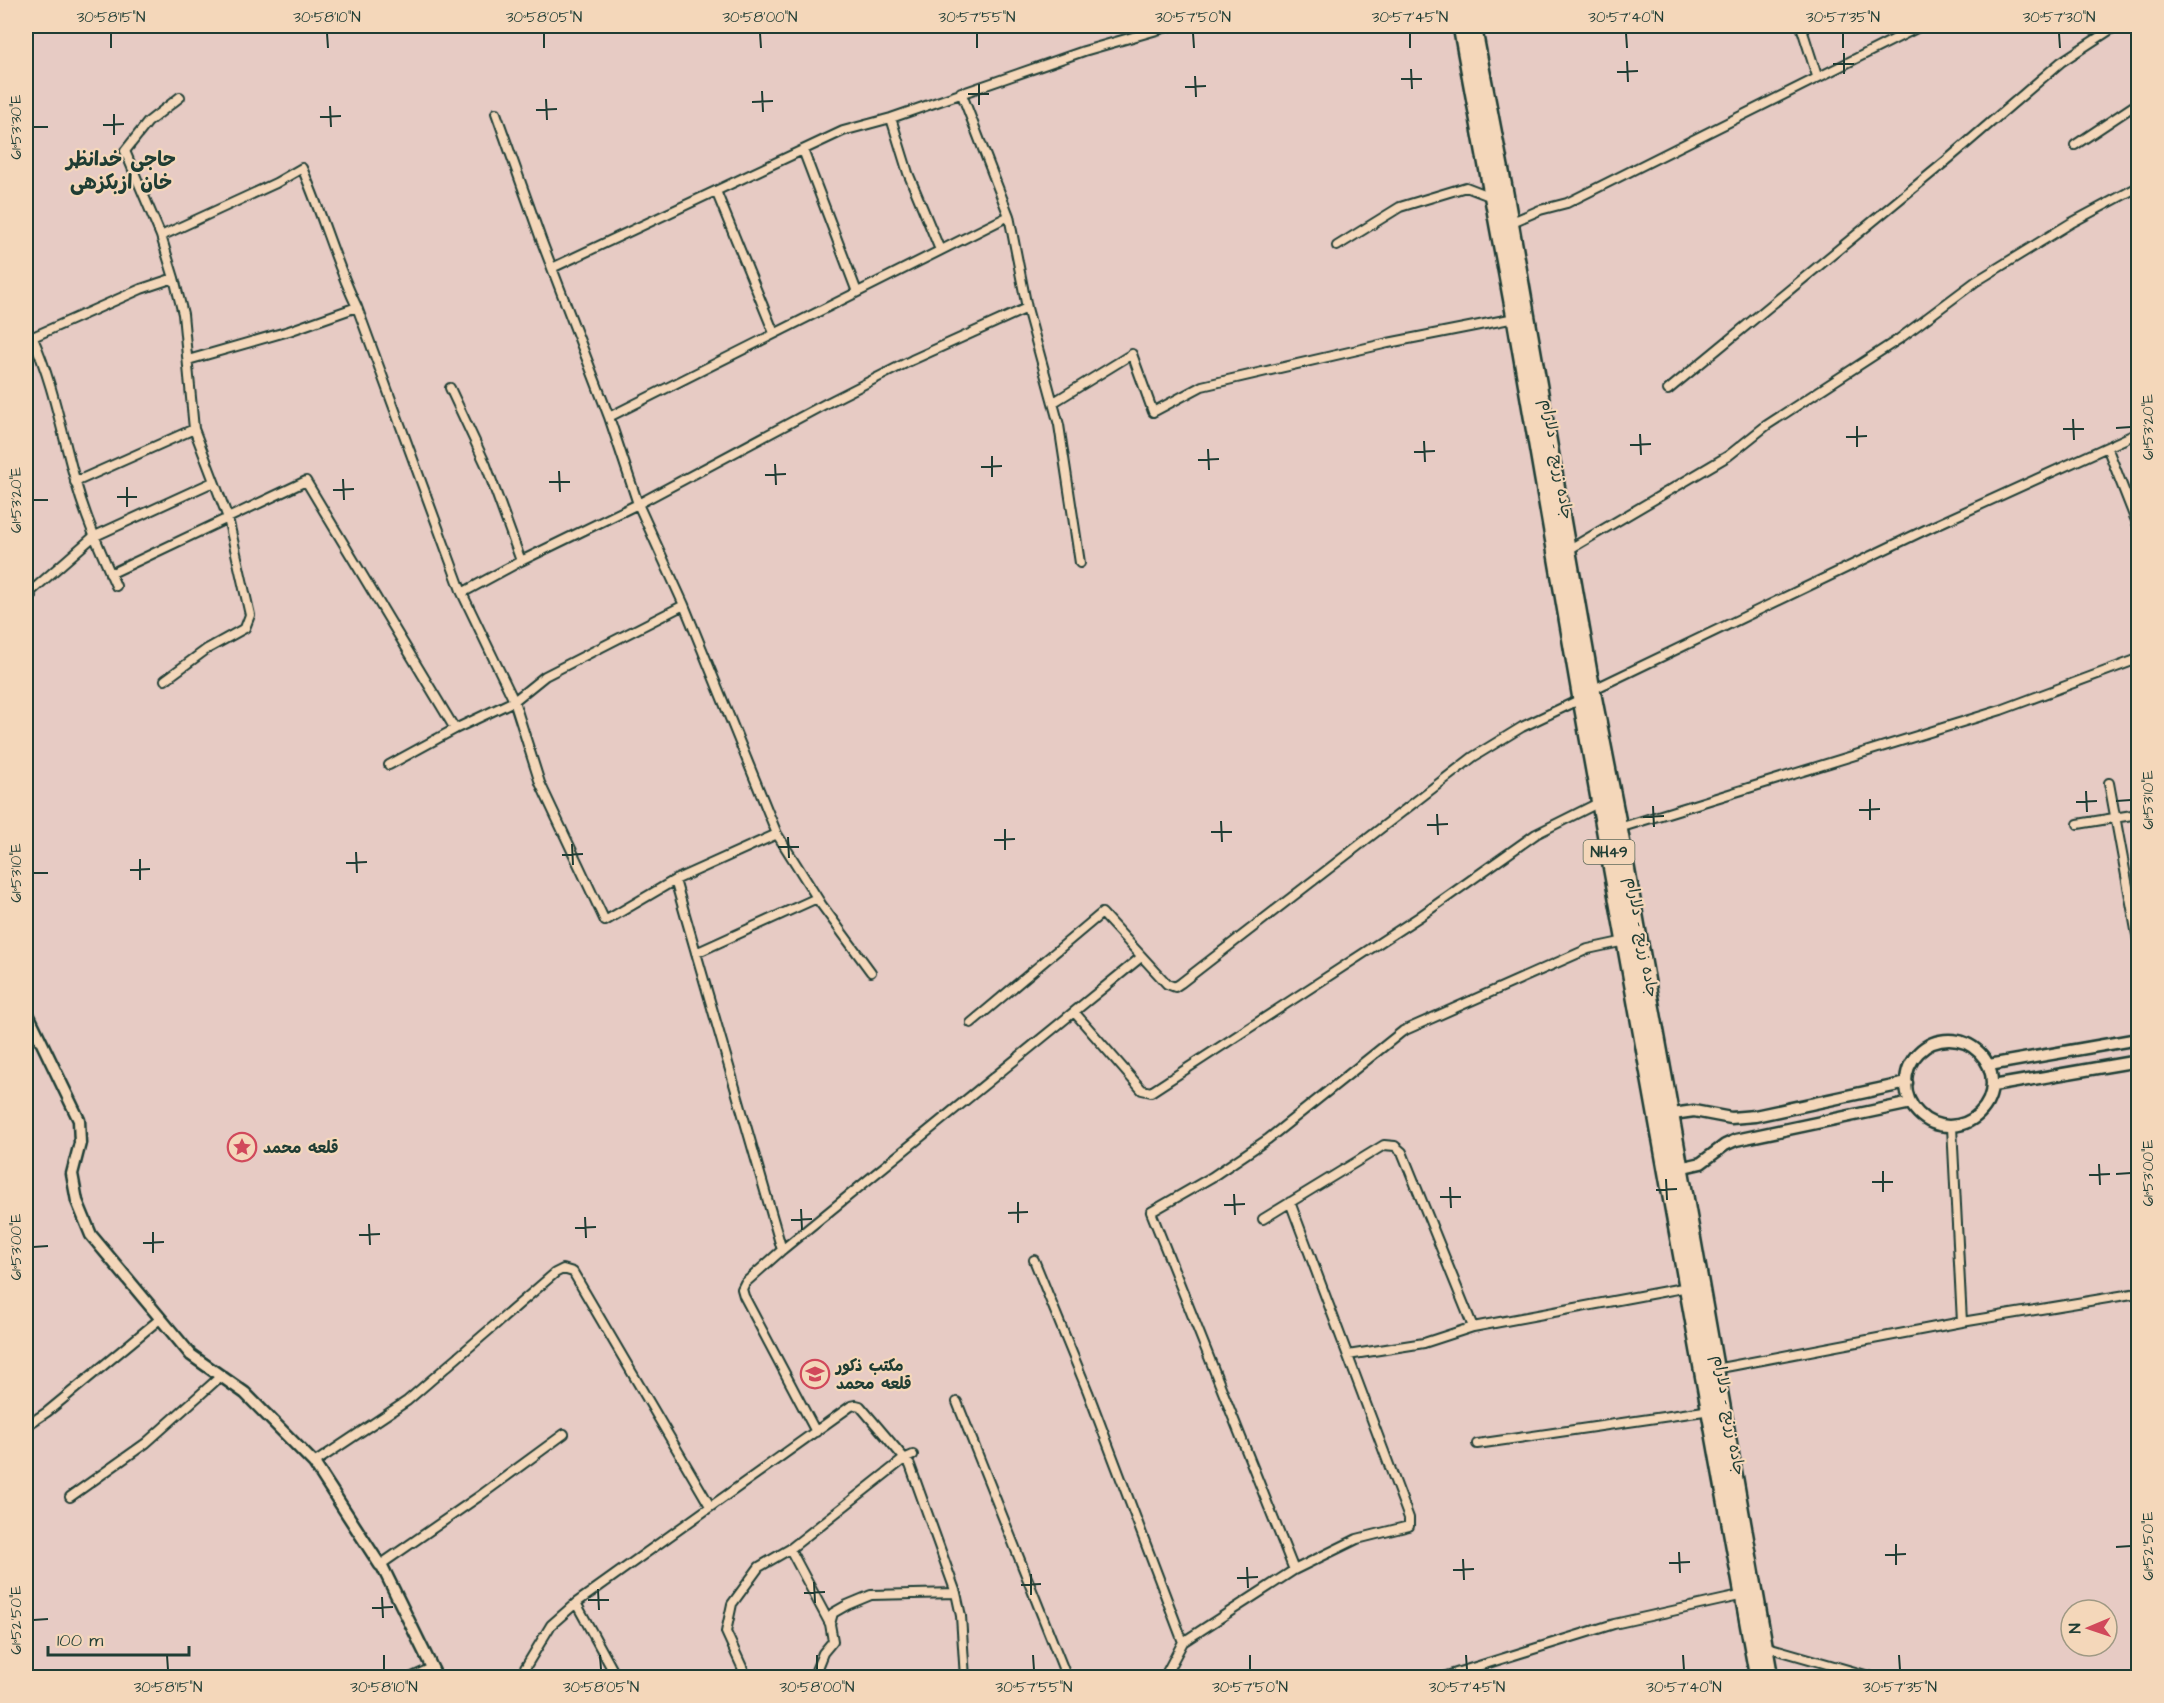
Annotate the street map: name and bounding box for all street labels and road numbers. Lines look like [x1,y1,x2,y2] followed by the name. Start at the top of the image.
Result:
[1535,397,1578,521] street label: جاده زرنج - دلارام
[1584,840,1634,864] road number: NH49
[1620,875,1663,999] street label: جاده زرنج - دلارام
[1707,1353,1750,1477] street label: جاده زرنج - دلارام

